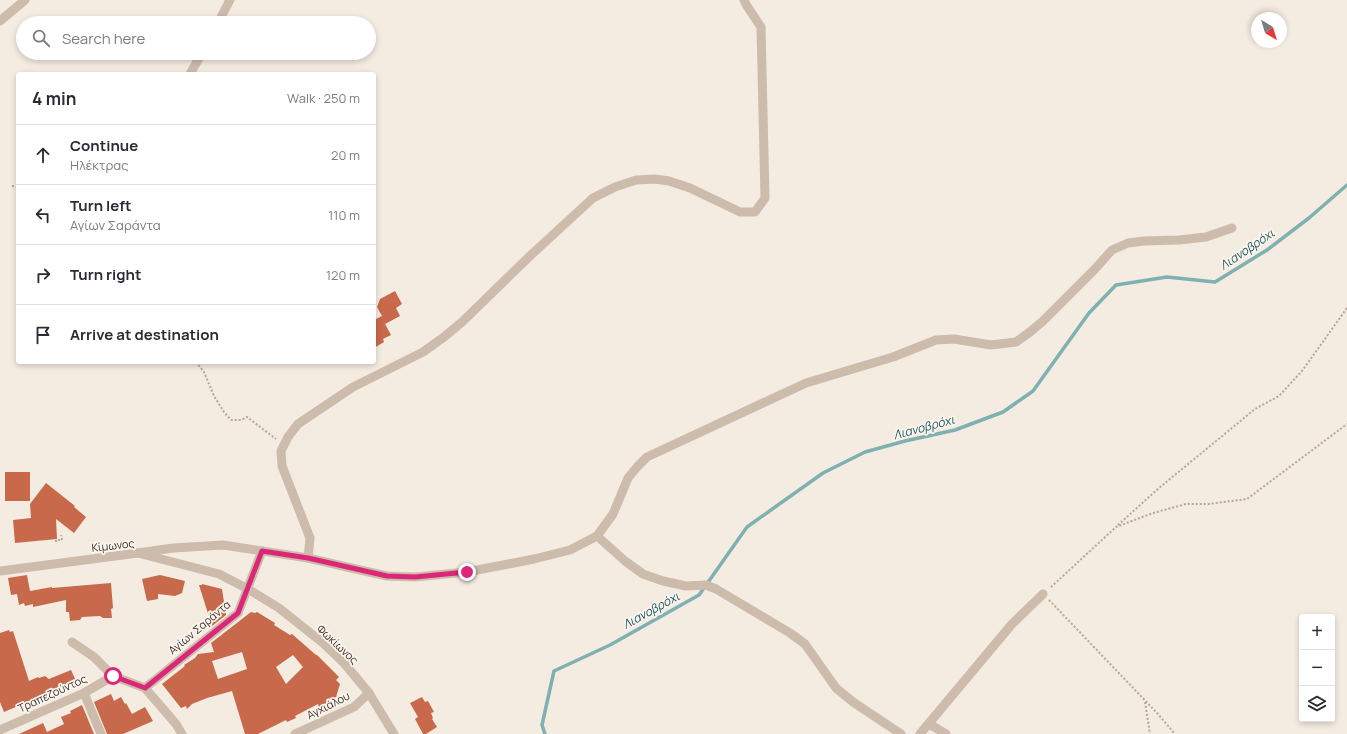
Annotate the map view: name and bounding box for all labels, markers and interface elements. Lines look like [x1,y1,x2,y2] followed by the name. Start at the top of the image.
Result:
[1251,12,1287,48] north arrow
[16,16,376,60] search box
[30,27,52,49] icon: search
[62,28,145,49] text: Search here
[32,87,76,110] text: 4 min
[287,89,360,107] text: Walk · 250 m
[70,135,138,156] text: Continue
[32,144,54,166] icon: ahead
[331,146,360,164] text: 20 m
[70,156,128,174] text: Ηλέκτρας
[70,195,132,216] text: Turn left
[32,204,54,226] icon: left
[328,206,360,224] text: 110 m
[70,216,161,234] text: Αγίων Σαράντα
[1216,224,1278,274] water label: Λιανοβρόχι
[32,264,54,286] icon: right
[70,264,141,285] text: Turn right
[326,266,360,284] text: 120 m
[32,324,54,346] icon: arrive
[70,324,219,345] text: Arrive at destination
[891,410,957,443] water label: Λιανοβρόχι
[91,535,135,555] street label: Κίμωνος
[458,563,476,581] route end
[619,587,683,633] water label: Λιανοβρόχι
[165,597,233,657] street label: Αγίων Σαράντα
[1299,614,1335,722] map controls
[1299,614,1335,650] button: +
[314,621,362,667] street label: Φωκίωνος
[1299,650,1335,686] button: −
[104,667,122,685] route start
[15,670,89,716] street label: Τραπεζούντος
[1299,686,1335,722] button: layers
[304,688,352,722] street label: Αγχιάλου

